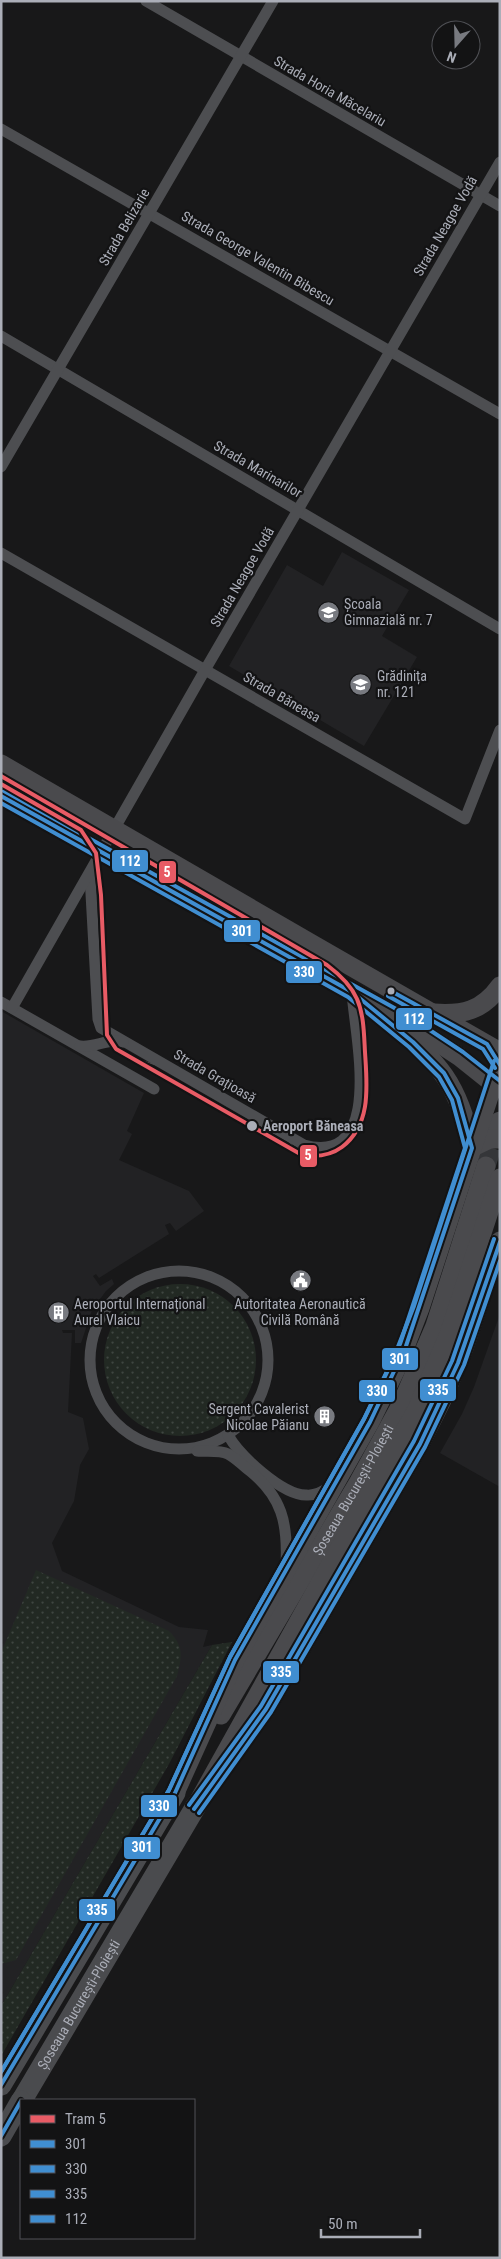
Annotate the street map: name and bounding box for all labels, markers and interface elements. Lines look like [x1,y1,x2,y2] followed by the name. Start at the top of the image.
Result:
[431,20,481,70] north arrow
[445,48,458,66] text: N
[271,52,389,130] street label: Strada Horia Măcelariu
[410,173,480,279] street label: Strada Neagoe Vodă
[95,185,153,268] street label: Strada Belizarie
[179,208,337,308] street label: Strada George Valentin Bibescu
[211,437,305,501] street label: Strada Marinarilor
[207,524,277,630] street label: Strada Neagoe Vodă
[344,596,433,628] place label: Școala Gimnazială nr. 7
[316,600,340,624] school or university icon: Școala Gimnazială nr. 7
[241,668,323,726] street label: Strada Băneasa
[377,668,427,700] place label: Grădinița nr. 121
[349,672,373,696] school or university icon: Grădinița nr. 121
[111,849,149,873] line badge: 112
[119,853,141,869] text: 112
[158,860,177,884] line badge: 5
[163,864,171,880] text: 5
[223,919,261,943] line badge: 301
[231,923,253,939] text: 301
[285,960,323,984] line badge: 330
[293,964,315,980] text: 330
[386,986,396,996] unlabelled marker
[395,1007,433,1031] line badge: 112
[403,1011,425,1027] text: 112
[171,1046,259,1107] street label: Strada Grațioasă
[263,1118,364,1134] place label: Aeroport Băneasa
[245,1119,259,1133] marker: Aeroport Băneasa
[299,1144,318,1168] line badge: 5
[304,1147,312,1163] text: 5
[288,1269,312,1293] public building icon: Autoritatea Aeronautică Civilă Română
[74,1296,206,1328] place label: Aeroportul Internațional Aurel Vlaicu
[234,1296,366,1328] place label: Autoritatea Aeronautică Civilă Română
[46,1300,70,1324] building icon: Aeroportul Internațional Aurel Vlaicu
[381,1347,419,1371] line badge: 301
[389,1351,411,1367] text: 301
[419,1378,457,1402] line badge: 335
[358,1379,396,1403] line badge: 330
[427,1382,449,1398] text: 335
[366,1383,388,1399] text: 330
[209,1401,309,1433] place label: Sergent Cavalerist Nicolae Păianu
[313,1405,337,1429] building icon: Sergent Cavalerist Nicolae Păianu
[309,1422,397,1559] street label: Șoseaua București-Ploiești
[262,1660,300,1684] line badge: 335
[270,1664,292,1680] text: 335
[140,1794,178,1818] line badge: 330
[148,1798,170,1814] text: 330
[123,1836,161,1860] line badge: 301
[131,1839,153,1855] text: 301
[78,1898,116,1922] line badge: 335
[86,1902,108,1918] text: 335
[34,1937,123,2073] street label: Șoseaua București-Ploiești
[20,2099,195,2239] legend
[65,2110,106,2128] text: Tram 5
[65,2135,87,2153] text: 301
[65,2160,87,2178] text: 330
[65,2185,87,2203] text: 335
[321,2206,420,2238] scale bar
[65,2210,87,2228] text: 112
[328,2215,358,2233] text: 50 m

